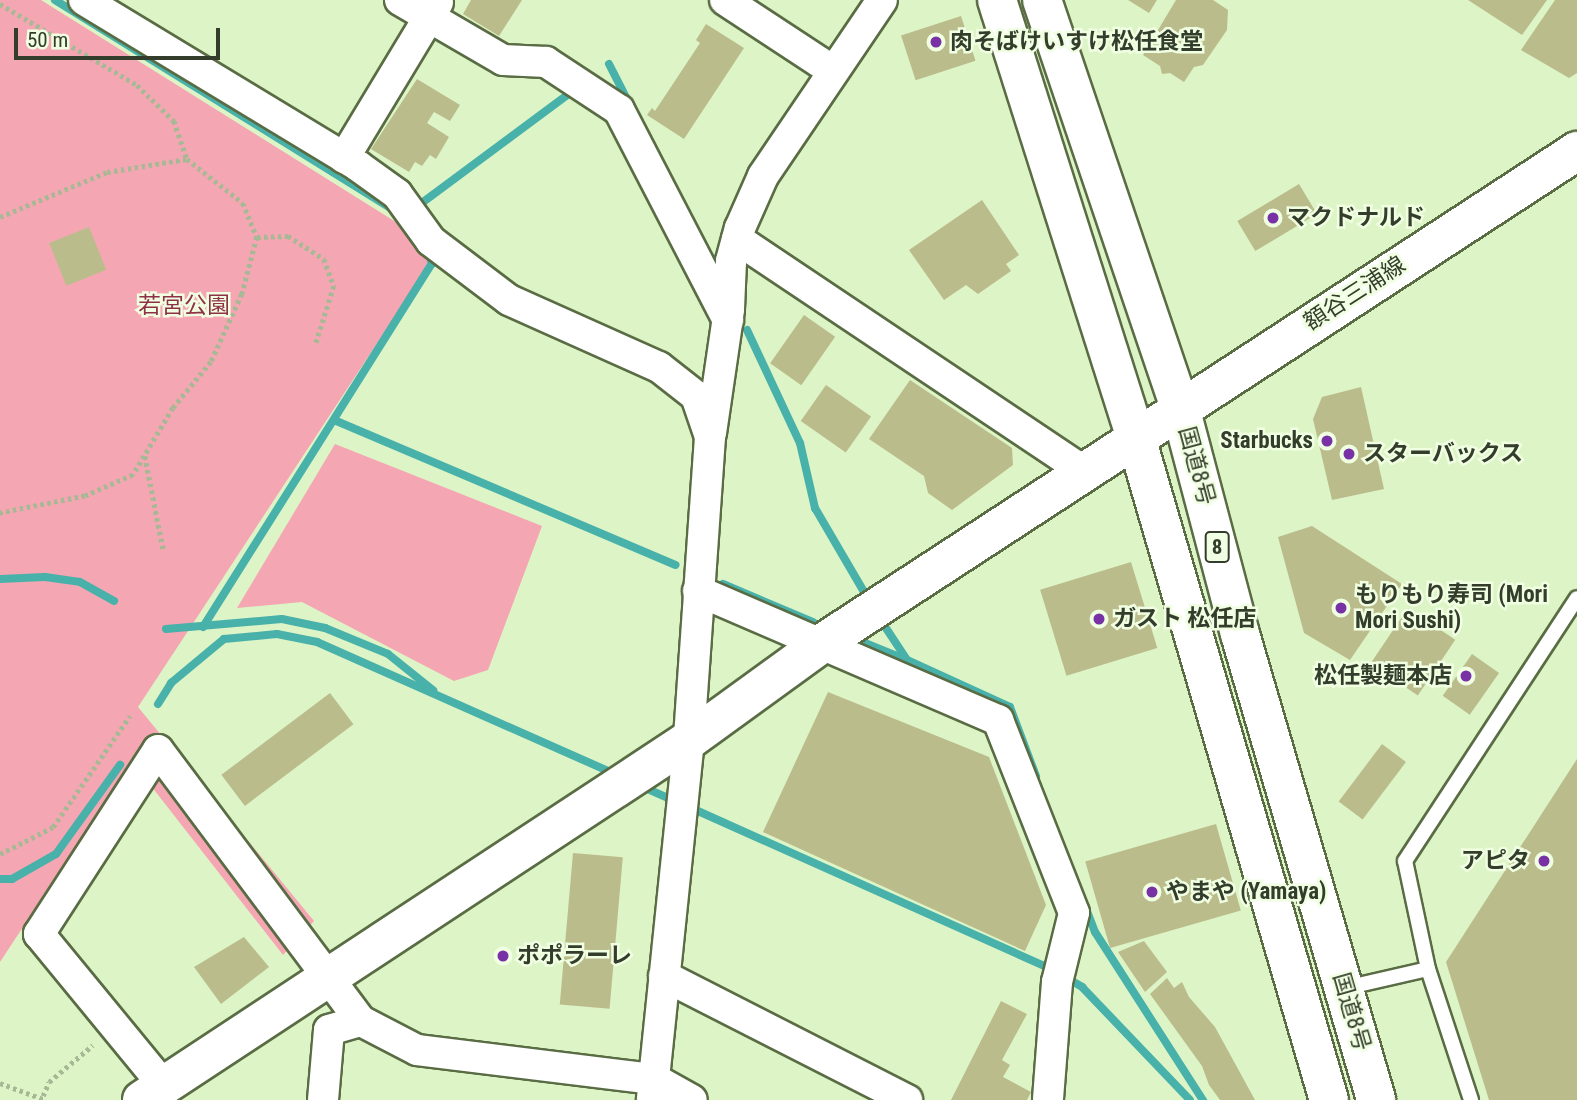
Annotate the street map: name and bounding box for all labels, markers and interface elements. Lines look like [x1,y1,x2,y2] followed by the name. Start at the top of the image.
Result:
[18,14,224,58] scale bar
[27,28,68,52] text: 50 m
[950,28,1203,56] place label: 肉そばけいすけ松任食堂
[928,34,944,50] marker: 肉そばけいすけ松任食堂
[1287,204,1425,232] place label: マクドナルド
[1265,210,1281,226] marker: マクドナルド
[1299,251,1411,337] street label: 額谷三浦線
[138,292,230,320] park label: 若宮公園
[1172,424,1220,508] street label: 国道8号
[1220,427,1313,455] place label: Starbucks
[1319,433,1335,449] marker: Starbucks
[1363,440,1524,468] place label: スターバックス
[1341,446,1357,462] marker: スターバックス
[1203,530,1231,564] road number: 8
[1355,581,1548,635] place label: もりもり寿司 (Mori Mori Sushi)
[1333,600,1349,616] marker: もりもり寿司 (Mori Mori Sushi)
[1113,605,1256,633] place label: ガスト 松任店
[1091,611,1107,627] marker: ガスト 松任店
[1314,662,1452,690] place label: 松任製麺本店
[1458,668,1474,684] marker: 松任製麺本店
[1461,847,1530,875] place label: アピタ
[1536,853,1552,869] marker: アピタ
[1166,878,1327,906] place label: やまや (Yamaya)
[1144,884,1160,900] marker: やまや (Yamaya)
[517,942,632,970] place label: ポポラーレ
[495,948,511,964] marker: ポポラーレ
[1327,970,1375,1054] street label: 国道8号

